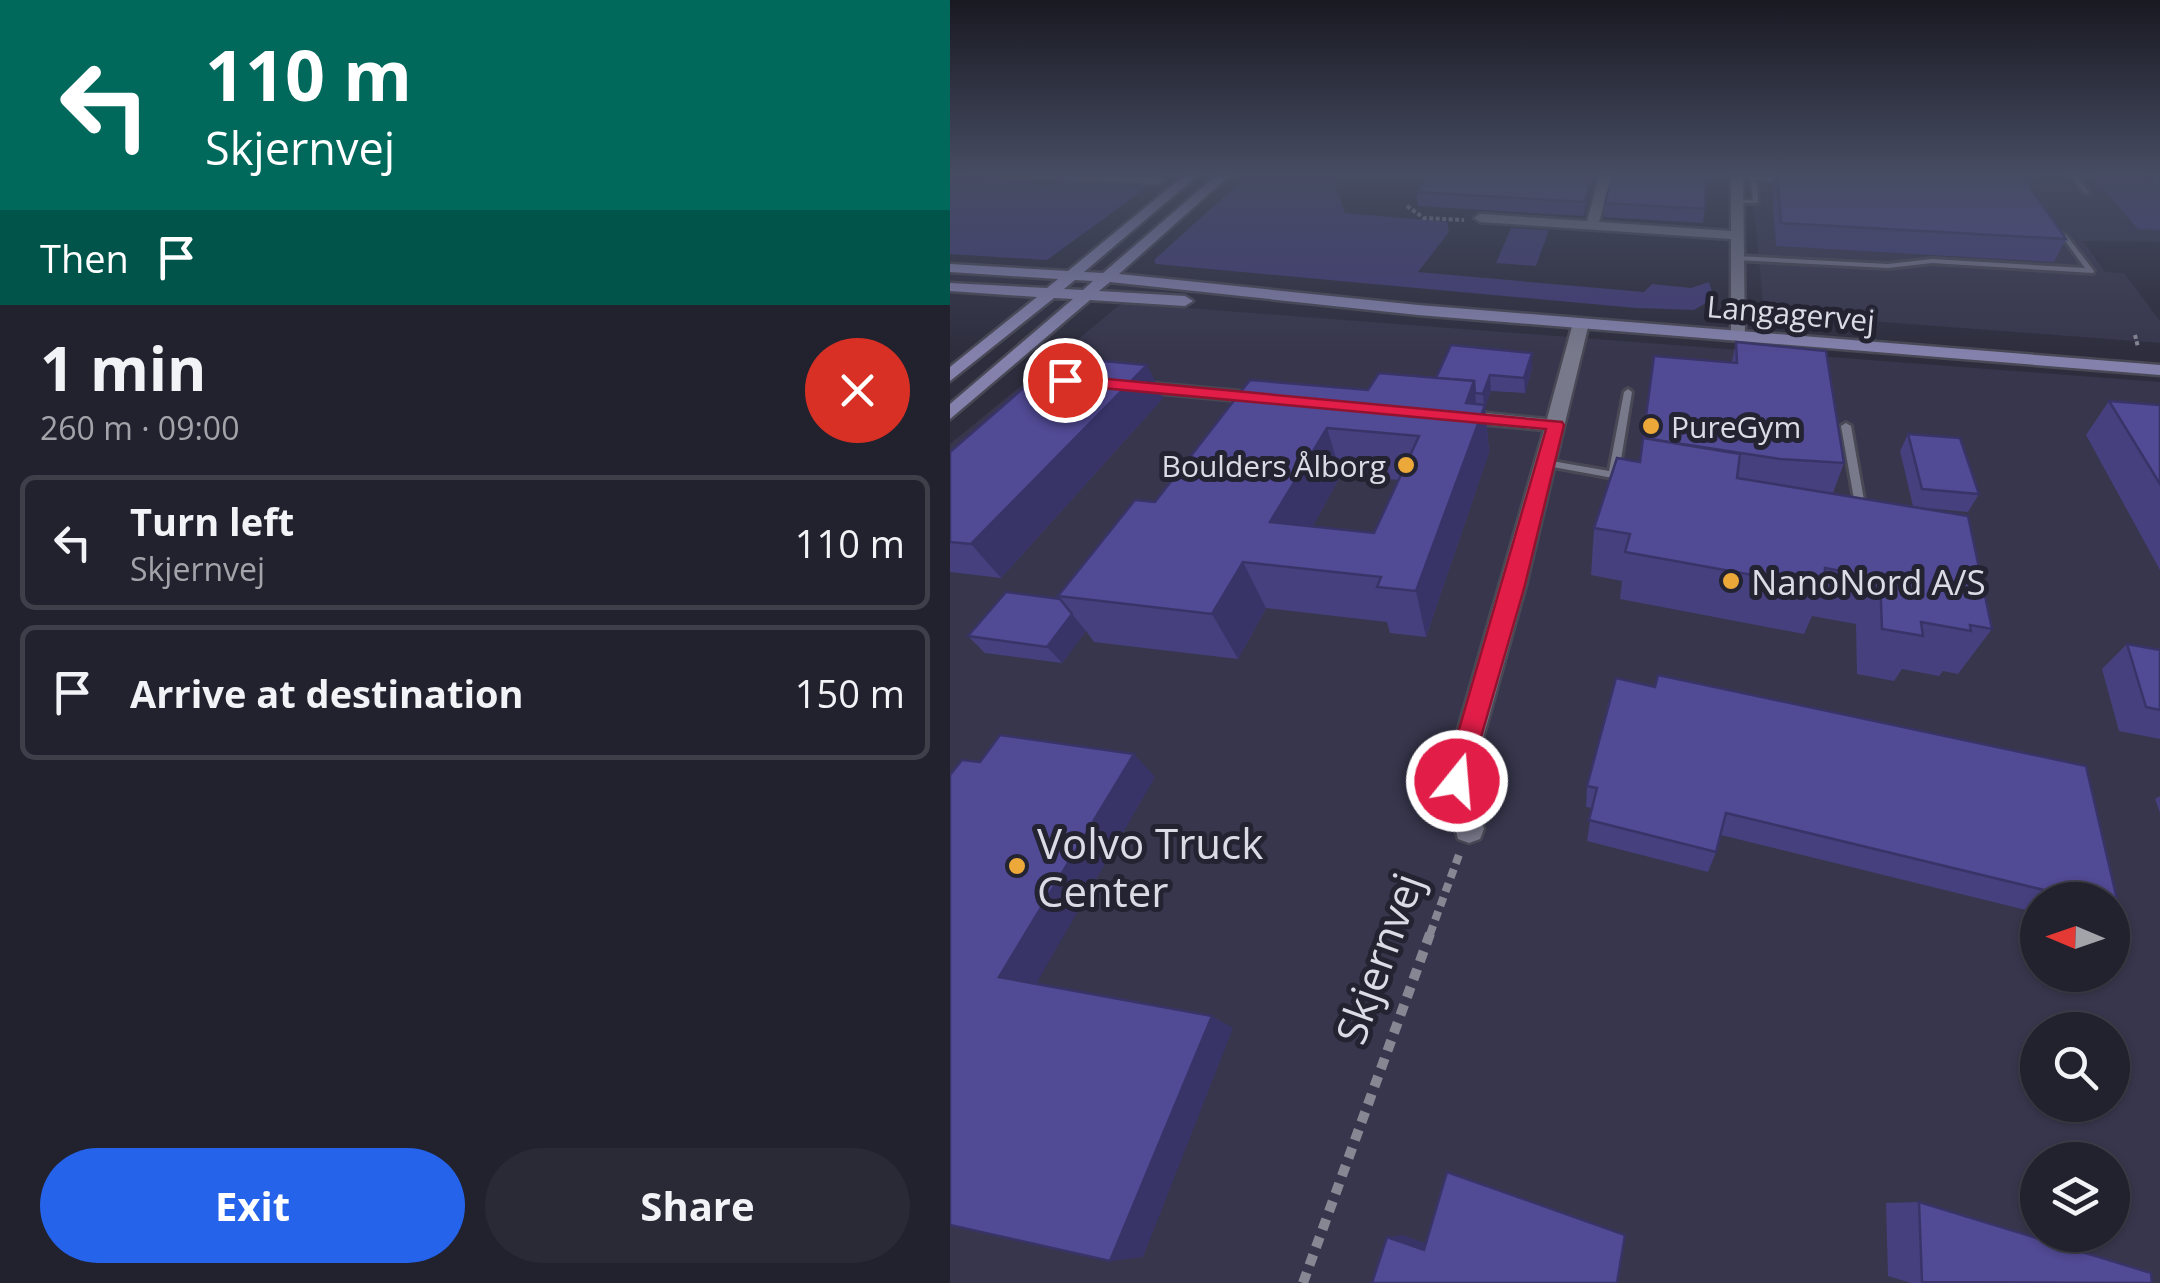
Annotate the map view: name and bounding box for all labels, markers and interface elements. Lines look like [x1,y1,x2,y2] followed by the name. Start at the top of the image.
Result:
[205,26,412,122] text: 110 m
[40,40,170,170] icon: left
[205,117,395,178] text: Skjernvej
[149,230,204,285] icon: arrive
[40,232,129,284] text: Then
[1705,285,1877,341] street label: Langagervej
[40,327,207,409] text: 1 min
[805,338,910,443] button: close
[1023,338,1108,423] pin
[1038,353,1093,408] icon: arrive
[40,406,239,449] text: 260 m · 09:00
[1671,406,1801,447] place label: PureGym
[1640,415,1662,437] marker: PureGym
[1162,445,1386,486] place label: Boulders Ålborg
[1395,454,1417,476] marker: Boulders Ålborg
[130,495,294,547] text: Turn left
[45,515,100,570] icon: left
[795,517,905,569] text: 110 m
[130,547,265,590] text: Skjernvej
[1751,558,1986,605] place label: NanoNord A/S
[1720,570,1742,592] marker: NanoNord A/S
[45,665,100,720] icon: arrive
[130,667,524,719] text: Arrive at destination
[795,667,905,719] text: 150 m
[1405,729,1509,833] position arrow
[1037,814,1263,919] place label: Volvo Truck Center
[1006,855,1028,877] marker: Volvo Truck Center
[1321,865,1435,1051] street label: Skjernvej
[2020,882,2130,992] north arrow
[2020,882,2130,1252] map controls
[2020,1012,2130,1122] button: search
[2020,1142,2130,1252] button: layers
[40,1148,465,1263] button: Exit
[485,1148,910,1263] button: Share

